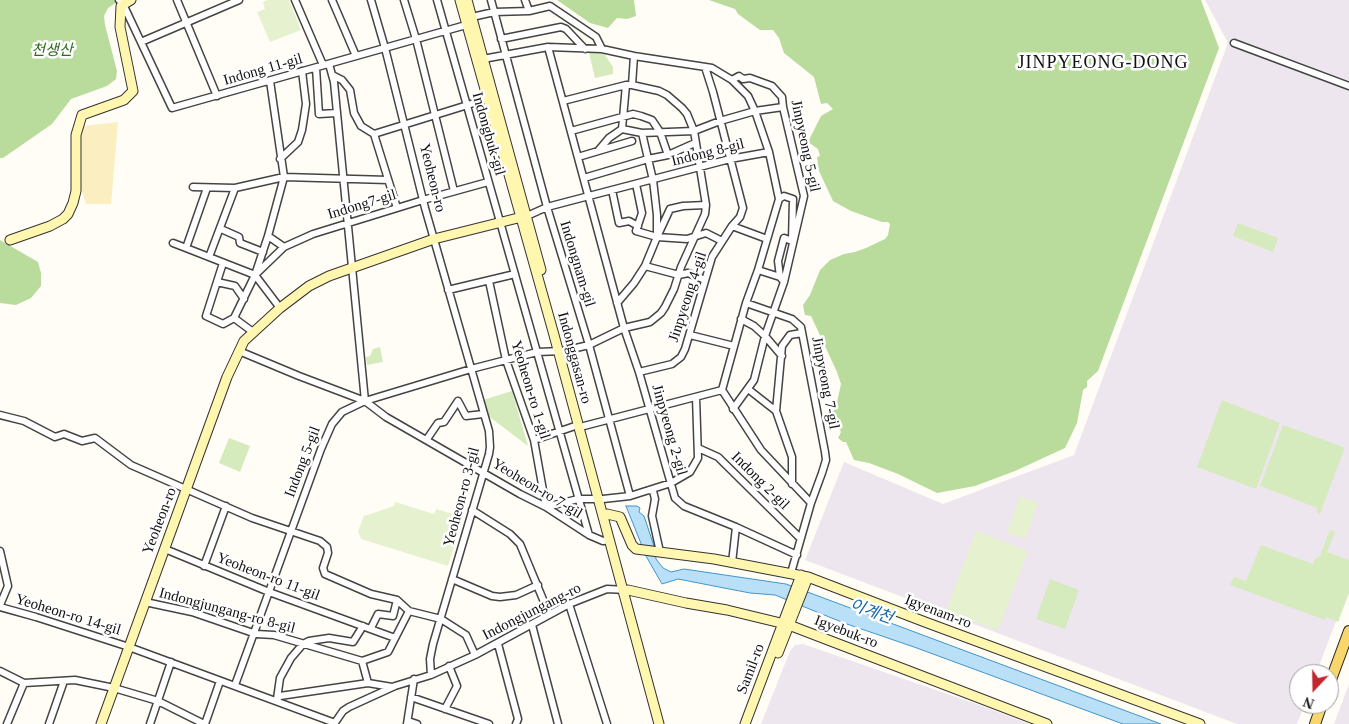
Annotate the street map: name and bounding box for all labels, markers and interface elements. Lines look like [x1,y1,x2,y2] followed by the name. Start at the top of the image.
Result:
[31,42,73,60] park label: 천생산
[221,50,305,90] street label: Indong 11-gil
[1016,52,1190,74] district label: JINPYEONG-DONG
[468,90,508,178] street label: Indongbuk-gil
[786,98,824,194] street label: Jinpyeong 5-gil
[670,135,746,171] street label: Indong 8-gil
[415,142,449,214] street label: Yeoheon-ro
[326,186,398,224] street label: Indong7-gil
[555,219,599,309] street label: Indongnam-gil
[665,250,711,344] street label: Jinpyeong 4-gil
[553,310,595,406] street label: Indonggasan-ro
[807,335,843,431] street label: Jinpyeong 7-gil
[506,338,554,442] street label: Yeoheon-ro 1-gil
[647,382,691,478] street label: Jinpyeong 2-gil
[281,424,325,500] street label: Indong 5-gil
[440,445,484,549] street label: Yeoheon-ro 3-gil
[727,448,793,514] street label: Indong 2-gil
[489,455,585,523] street label: Yeoheon-ro 7-gil
[139,485,181,557] street label: Yeoheon-ro
[214,549,322,605] street label: Yeoheon-ro 11-gil
[480,579,584,645] street label: Indongjungang-ro
[157,584,297,638] street label: Indongjungang-ro 8-gil
[13,590,123,640] street label: Yeoheon-ro 14-gil
[902,591,974,633] street label: Igyenam-ro
[847,595,895,629] water label: 이계천
[812,612,880,652] street label: Igyebuk-ro
[733,641,769,697] street label: Samil-ro
[1289,664,1339,714] north arrow
[1301,694,1316,711] text: N

